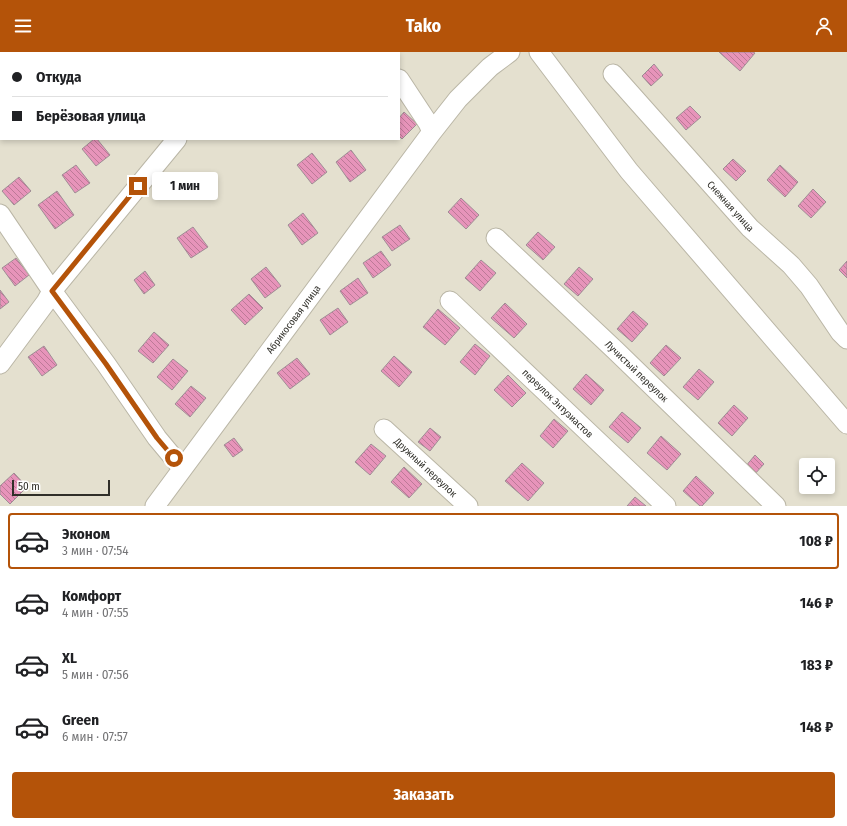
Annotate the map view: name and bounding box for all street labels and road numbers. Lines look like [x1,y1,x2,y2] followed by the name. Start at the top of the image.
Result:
[704,179,756,235] street label: Снежная улица
[264,283,323,356] street label: Абрикосовая улица
[602,338,671,405] street label: Лучистый переулок
[519,367,595,441] street label: переулок Энтузиастов
[391,435,459,500] street label: Дружный переулок

